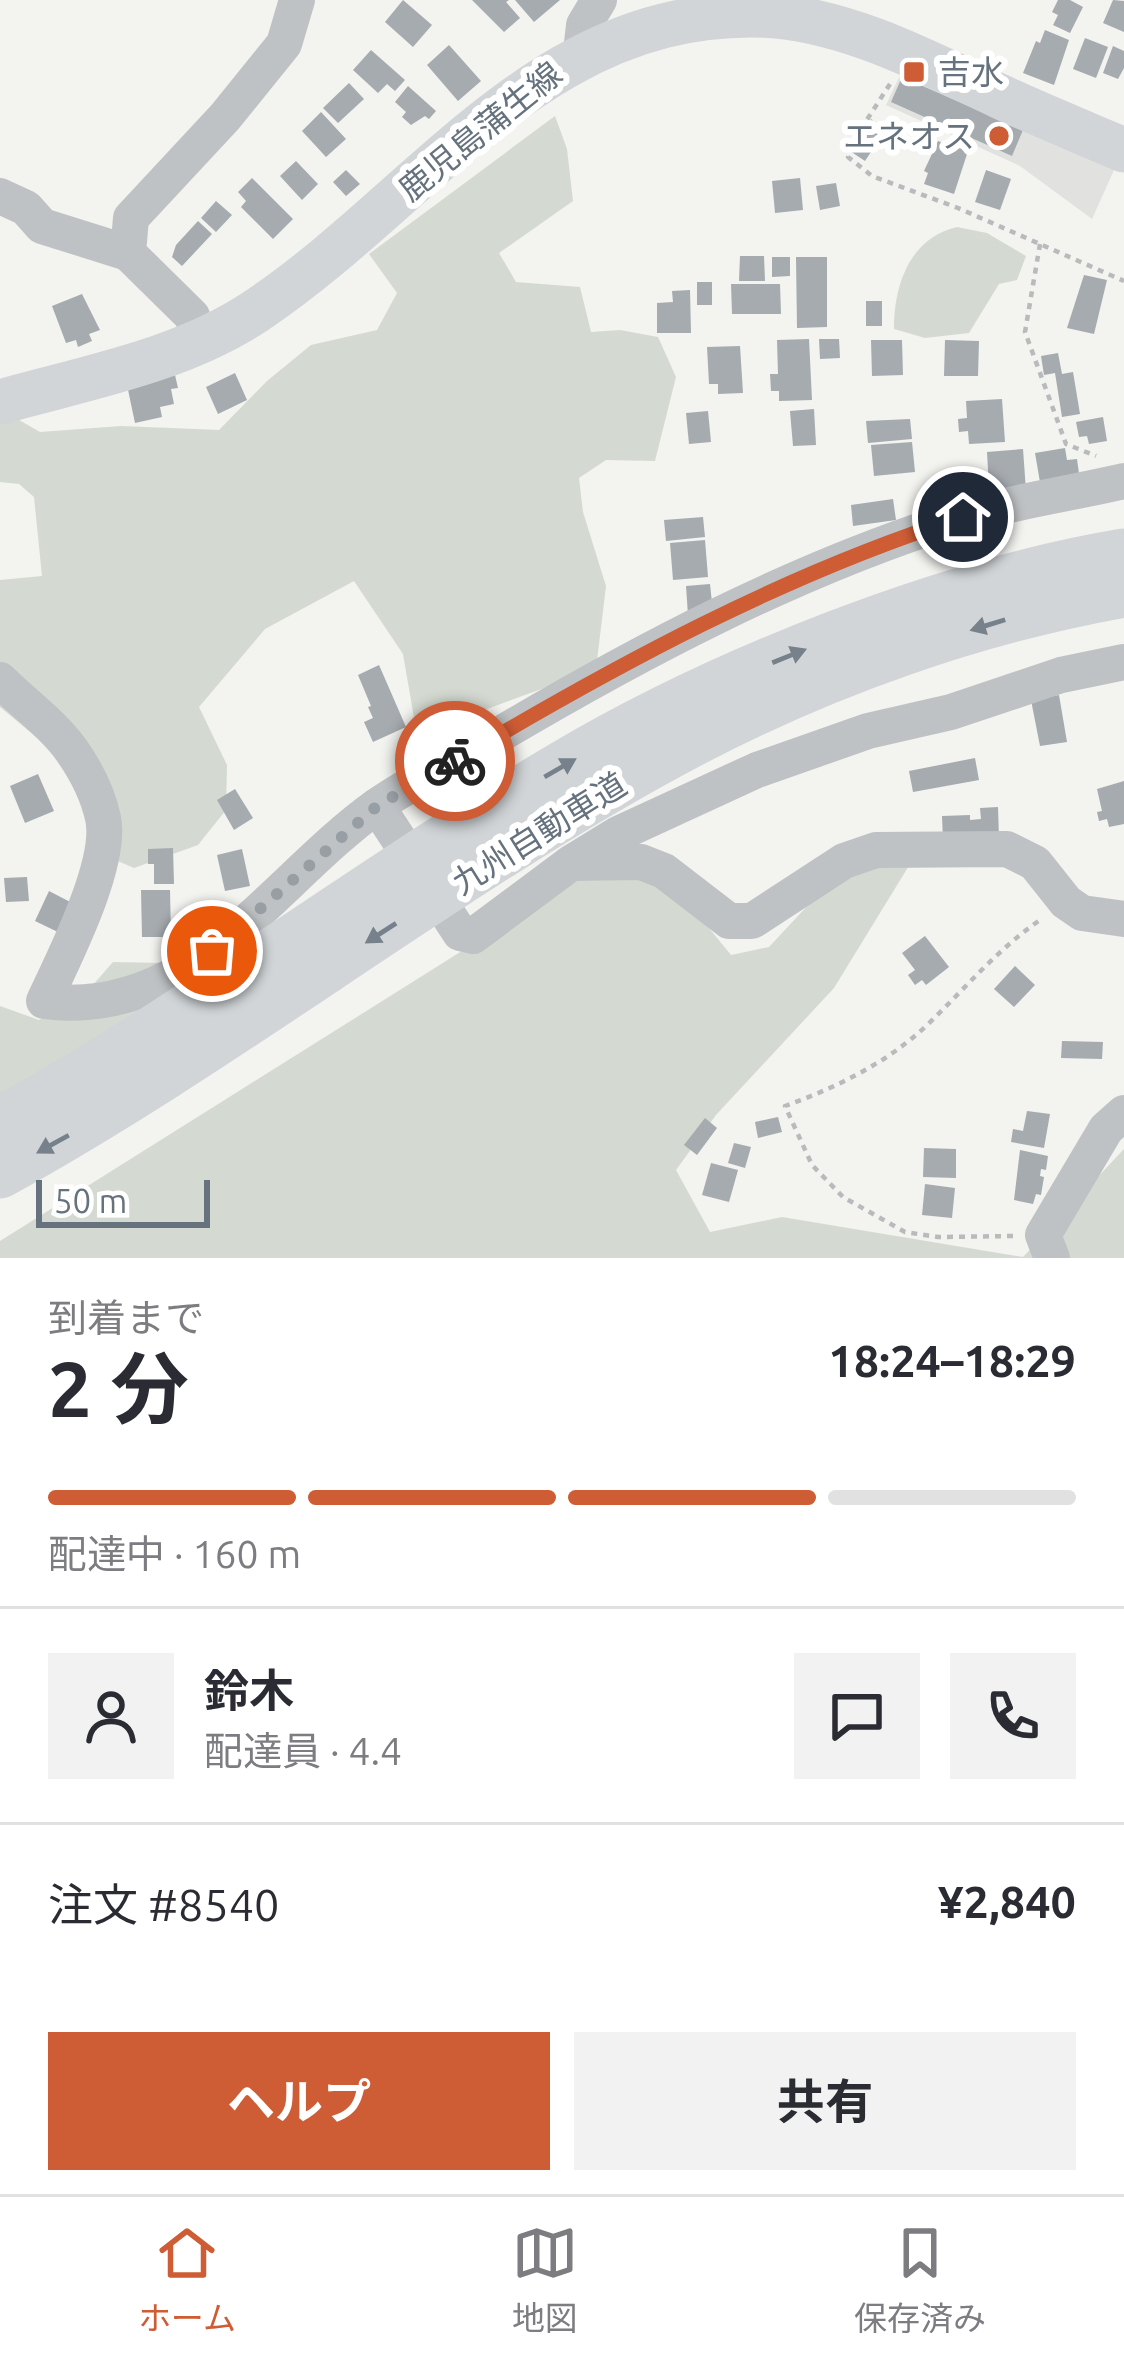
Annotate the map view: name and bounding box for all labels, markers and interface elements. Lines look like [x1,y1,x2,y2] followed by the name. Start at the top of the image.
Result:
[938,53,1004,90] place label: 吉水
[391,54,568,207] street label: 鹿児島蒲生線
[901,59,927,85] marker: 吉水
[843,117,975,154] place label: エネオス
[986,123,1012,149] marker: エネオス
[912,466,1014,568] pin
[930,484,996,550] icon: home
[969,617,1006,635] one-way arrow
[771,646,807,665] one-way arrow
[395,701,515,821] courier
[422,728,488,794] icon: bike
[543,758,577,779] one-way arrow
[445,764,632,901] street label: 九州自動車道
[161,900,263,1002] pin
[179,918,245,984] icon: bag
[365,922,398,944] one-way arrow
[36,1133,71,1154] one-way arrow
[36,1174,210,1227] scale bar
[54,1182,127,1219] text: 50 m
[48,1296,204,1339] text: 到着まで
[828,1335,1076,1386] text: 18:24–18:29
[48,1344,188,1432] text: 2 分
[48,1532,301,1575] text: 配達中 · 160 m
[48,1653,174,1779] button: person
[794,1653,920,1779] button: chat
[950,1653,1076,1779] button: phone
[204,1665,294,1716] text: 鈴木
[204,1729,402,1772] text: 配達員 · 4.4
[938,1876,1076,1927] text: ¥2,840
[48,1879,279,1930] text: 注文 #8540
[48,2032,550,2170] button: ヘルプ
[574,2032,1076,2170] button: 共有
[138,2220,236,2340] tab: ホーム
[512,2220,578,2340] tab: 地図
[854,2220,986,2340] tab: 保存済み

